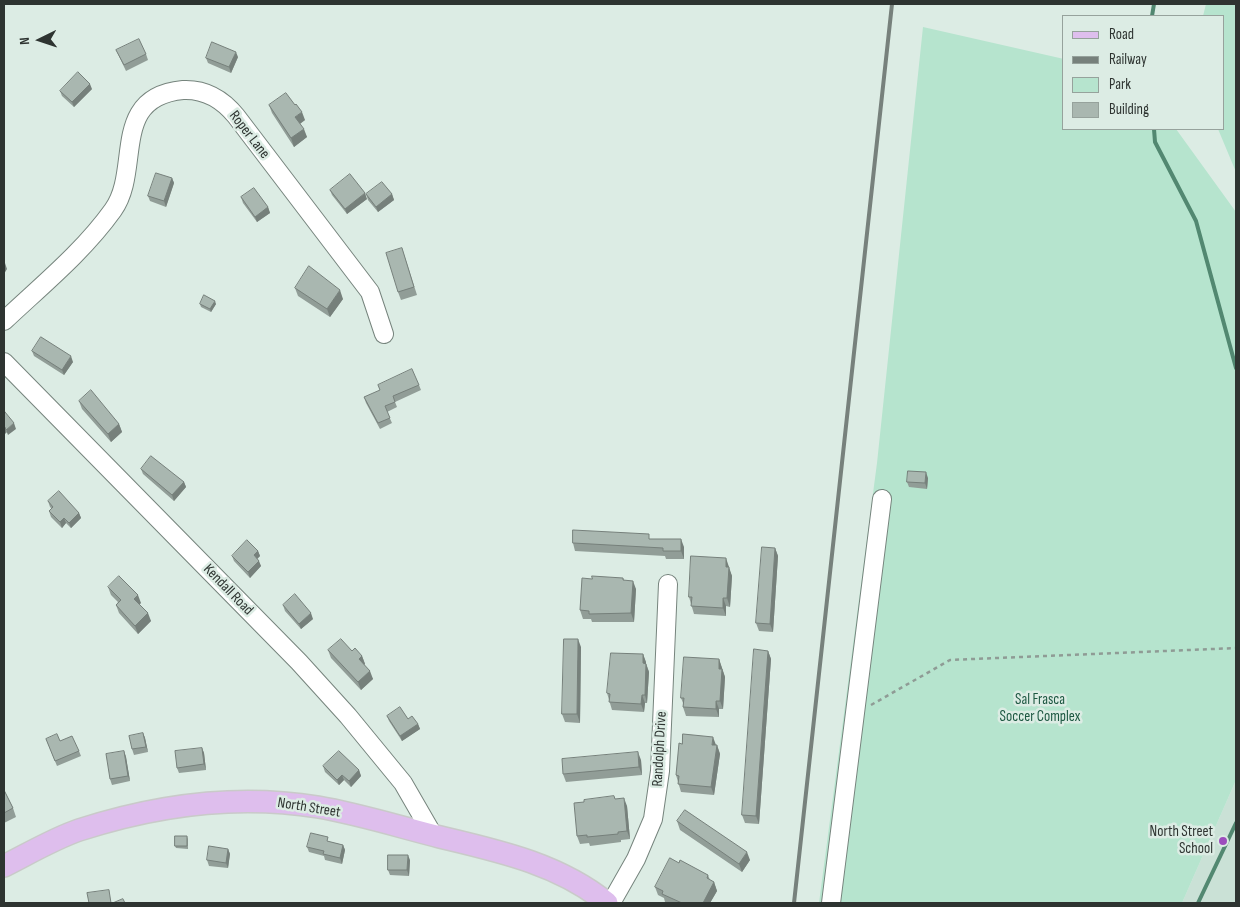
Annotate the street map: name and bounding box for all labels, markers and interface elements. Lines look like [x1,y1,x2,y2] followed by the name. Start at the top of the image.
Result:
[15,15,65,65] north arrow
[1062,15,1225,130] legend
[1109,25,1134,44] text: Road
[16,37,33,45] text: N
[1109,50,1147,69] text: Railway
[1109,75,1131,94] text: Park
[1109,100,1149,119] text: Building
[225,108,273,162] street label: Roper Lane
[199,561,257,619] street label: Kendall Road
[1000,691,1080,726] park label: Sal Frasca Soccer Complex
[649,711,671,787] street label: Randolph Drive
[276,794,342,822] street label: North Street
[1150,823,1213,858] place label: North Street School
[1217,835,1229,847] marker: North Street School

